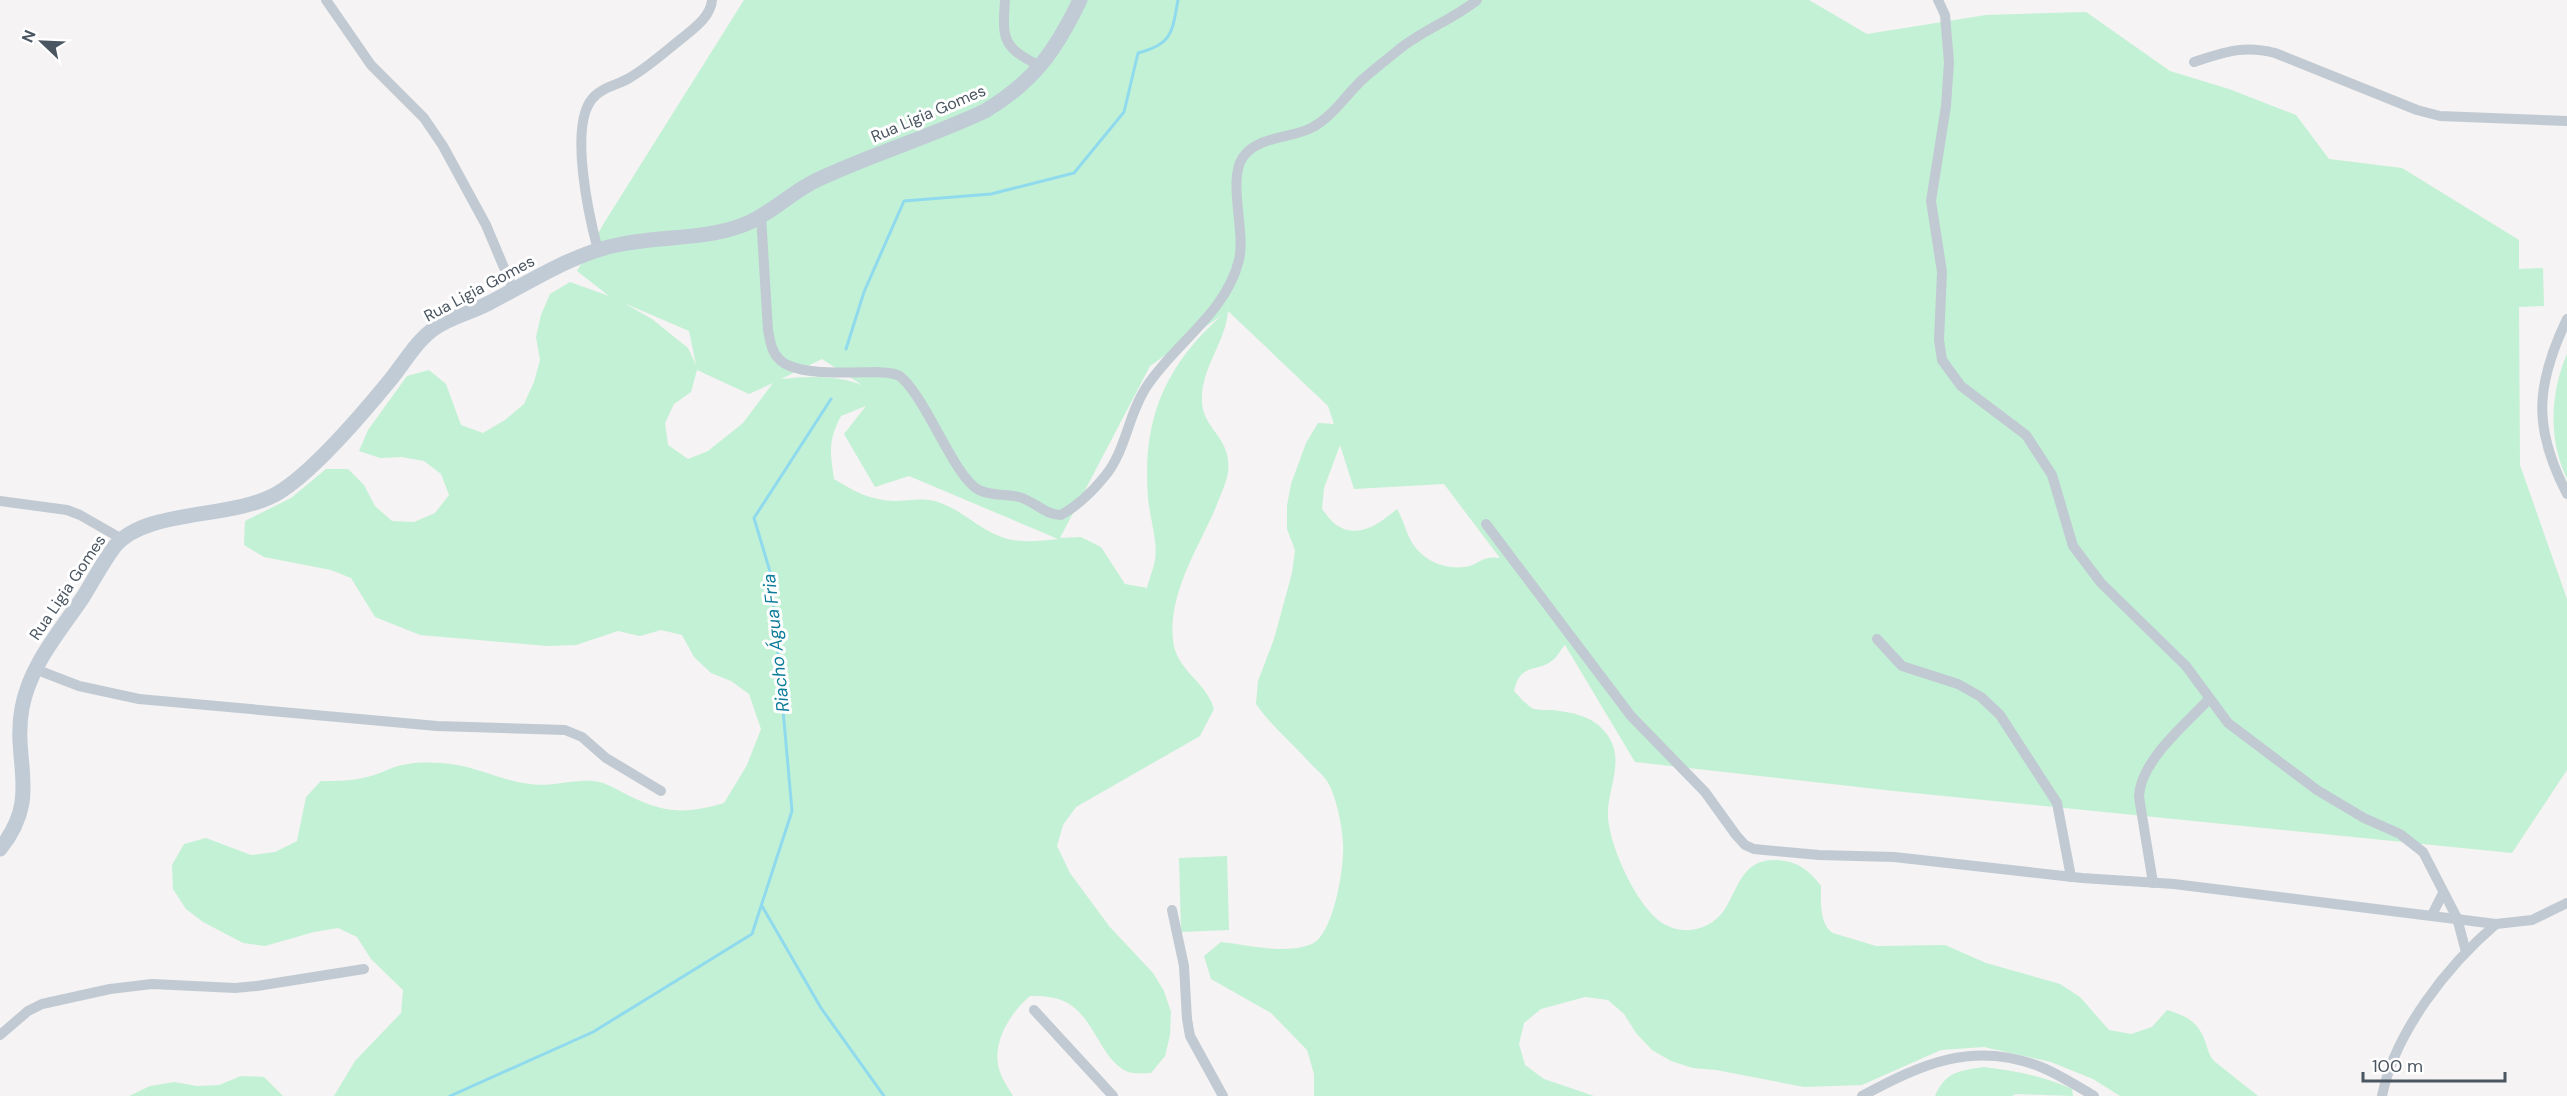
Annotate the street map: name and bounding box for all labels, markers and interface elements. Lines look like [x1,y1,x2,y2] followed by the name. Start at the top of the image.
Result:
[12,12,72,72] north arrow
[17,27,41,46] text: N
[868,80,989,147] street label: Rua Ligia Gomes
[420,250,538,326] street label: Rua Ligia Gomes
[24,531,110,644] street label: Rua Ligia Gomes
[757,572,795,713] water label: Riacho Água Fria
[2363,1045,2506,1083] scale bar
[2372,1054,2423,1078] text: 100 m

